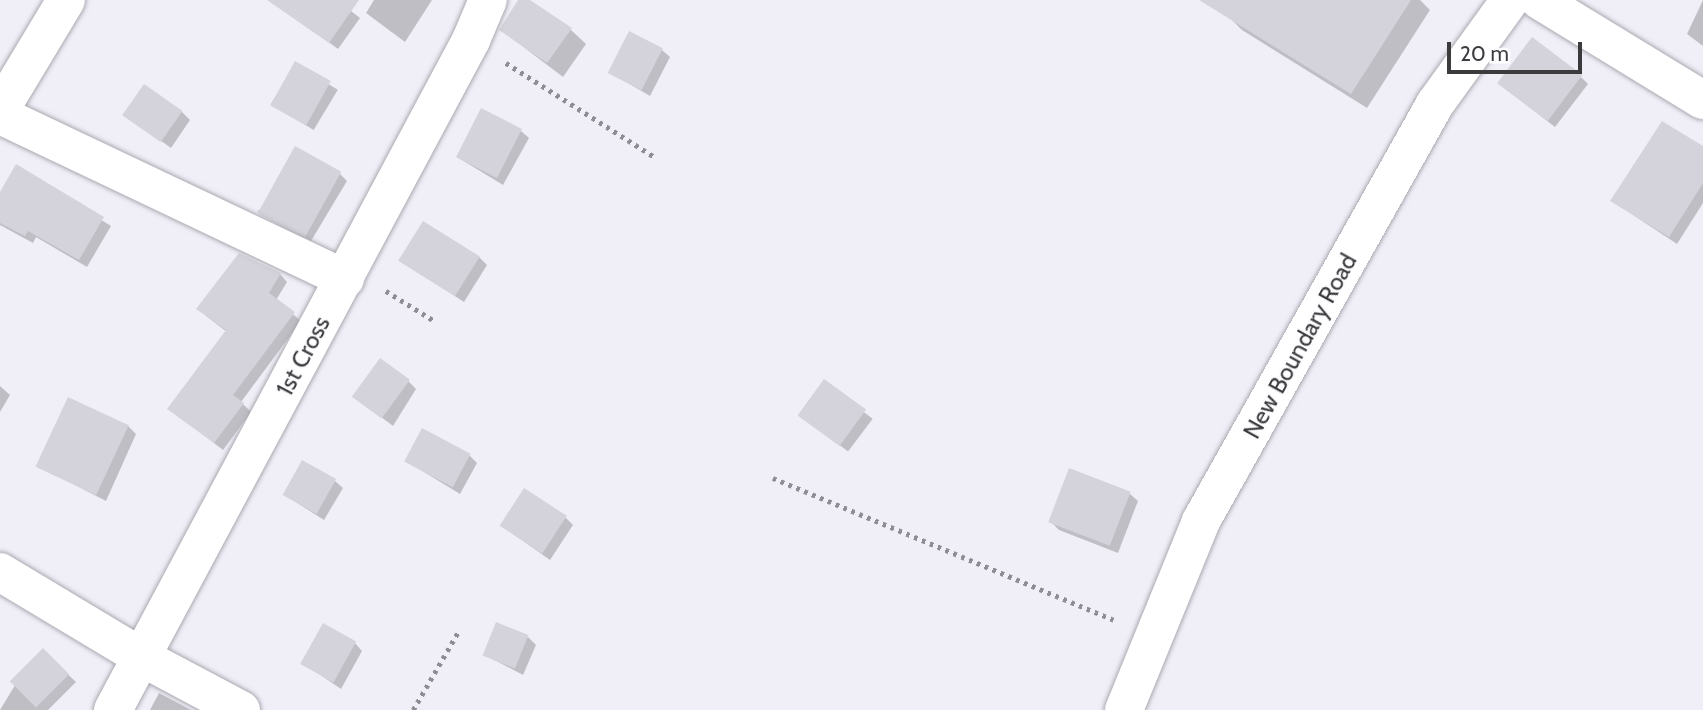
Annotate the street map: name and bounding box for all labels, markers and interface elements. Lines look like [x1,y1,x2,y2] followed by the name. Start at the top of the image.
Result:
[1451,28,1586,72] scale bar
[1460,41,1509,66] text: 20 m
[1237,248,1363,444] street label: New Boundary Road
[270,311,336,401] street label: 1st Cross

